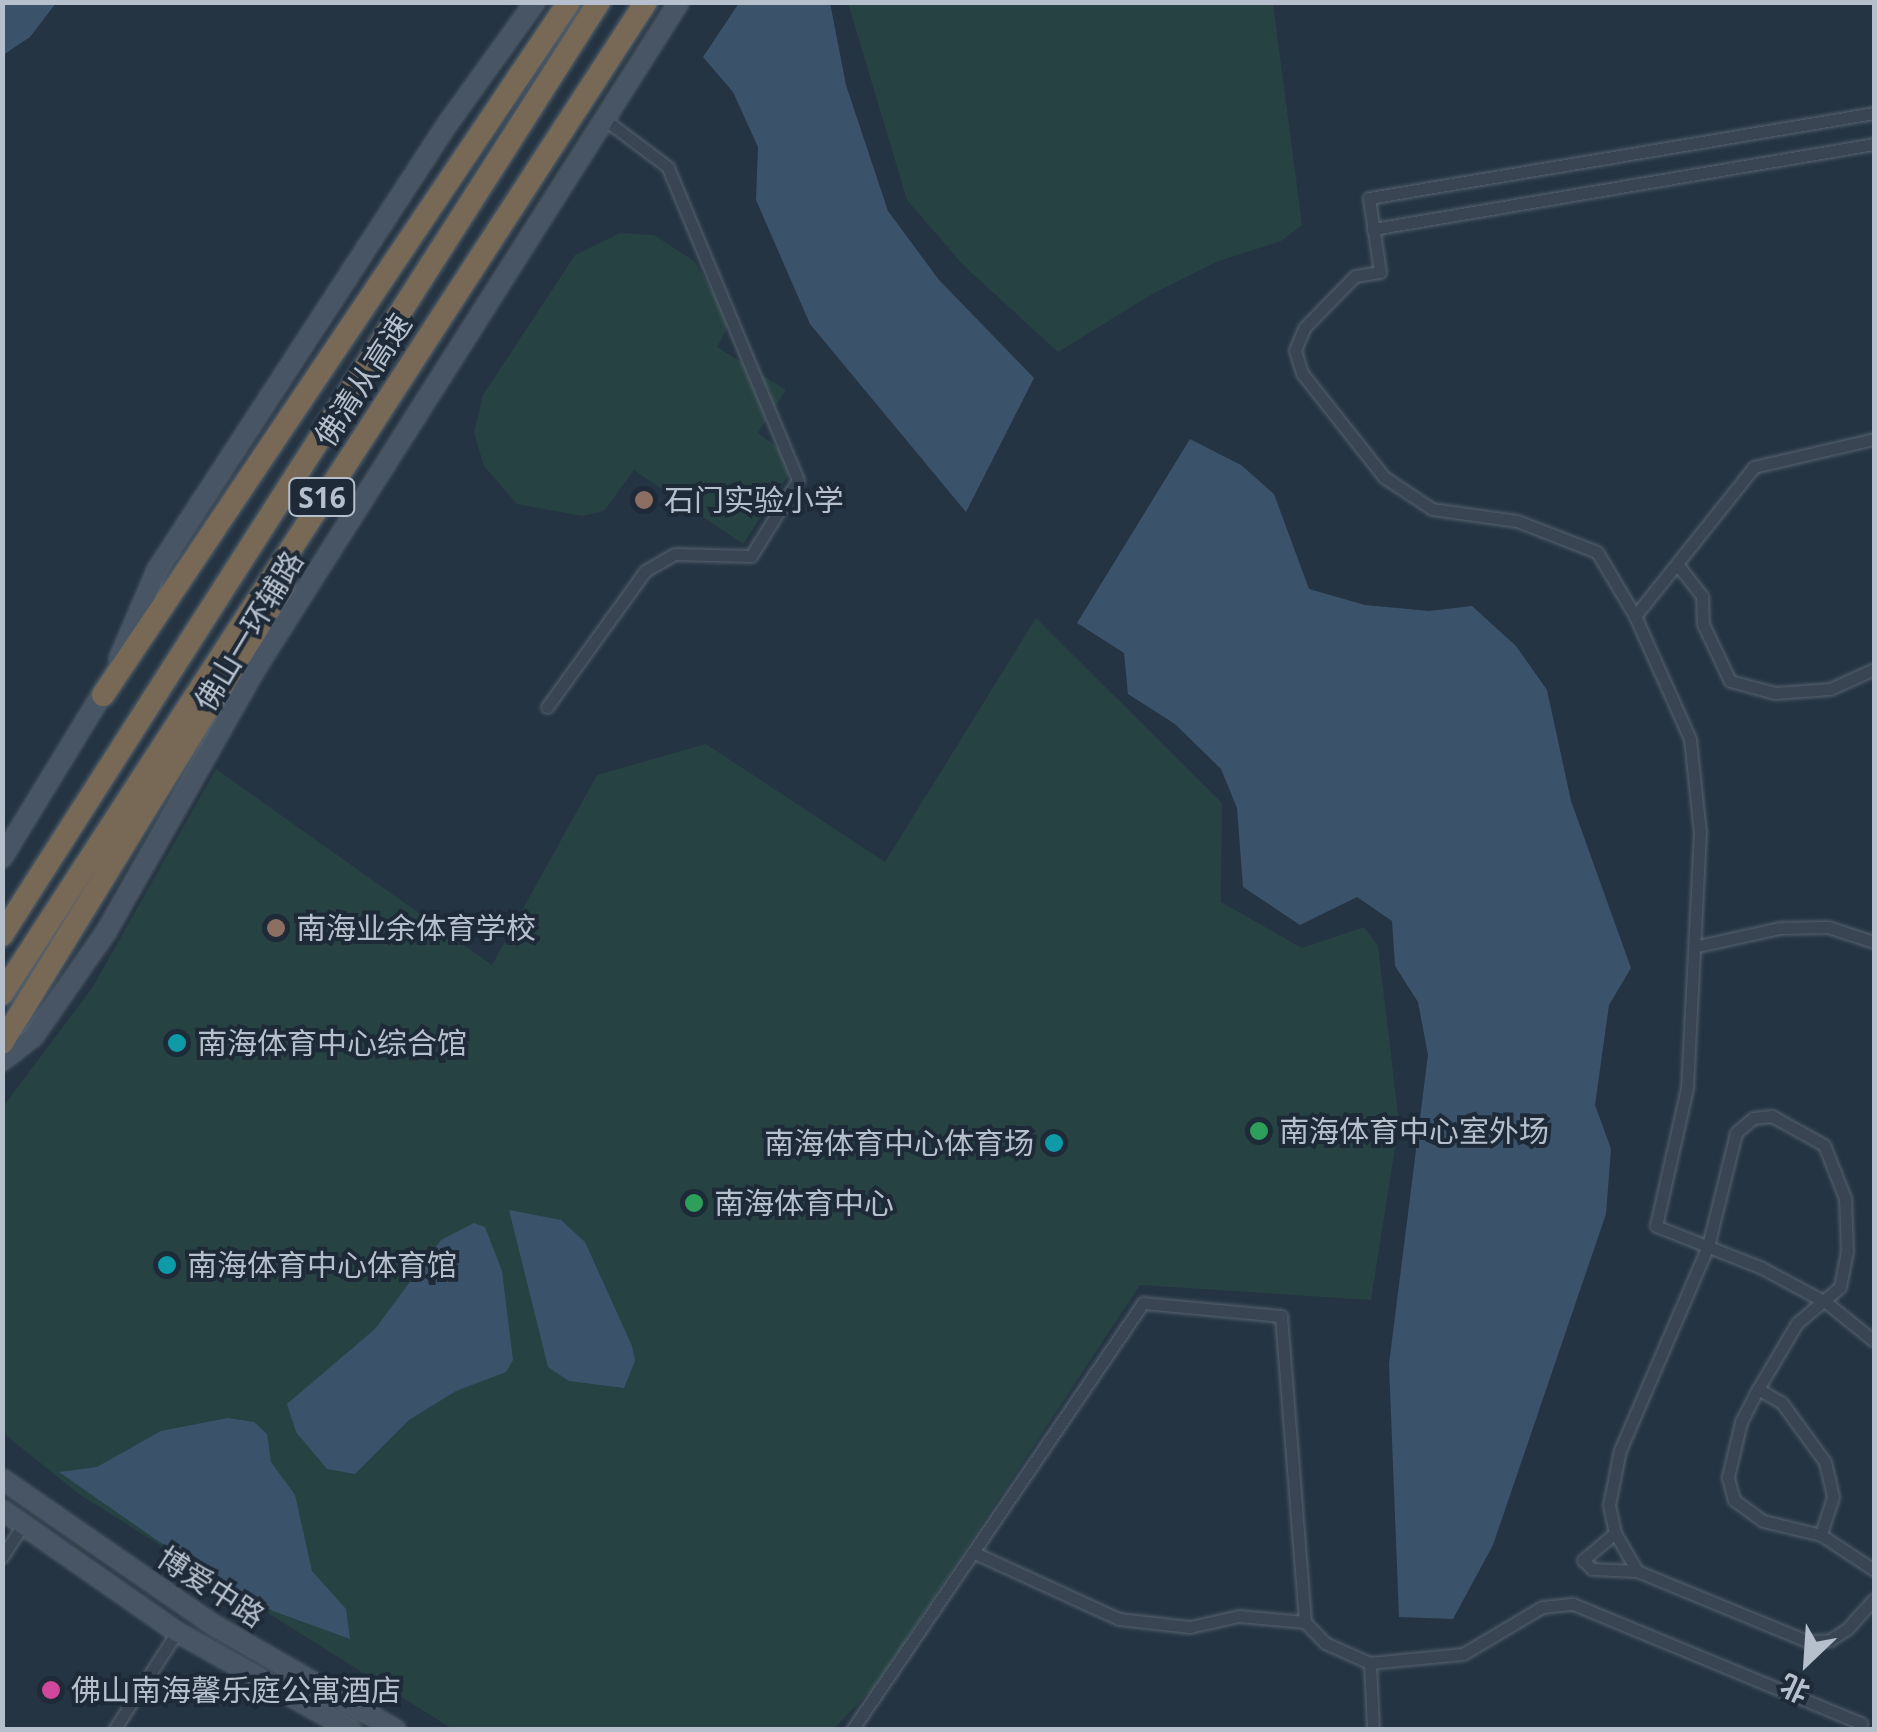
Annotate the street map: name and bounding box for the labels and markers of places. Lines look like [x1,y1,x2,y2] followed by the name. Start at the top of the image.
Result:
[664,482,844,518] place label: 石门实验小学
[633,489,655,511] marker: 石门实验小学
[296,910,536,946] place label: 南海业余体育学校
[265,917,287,939] marker: 南海业余体育学校
[197,1025,467,1061] place label: 南海体育中心综合馆
[166,1032,188,1054] marker: 南海体育中心综合馆
[1279,1113,1549,1149] place label: 南海体育中心室外场
[1248,1120,1270,1142] marker: 南海体育中心室外场
[764,1125,1034,1161] place label: 南海体育中心体育场
[1043,1132,1065,1154] marker: 南海体育中心体育场
[714,1185,894,1221] place label: 南海体育中心
[683,1192,705,1214] marker: 南海体育中心
[187,1247,457,1283] place label: 南海体育中心体育馆
[156,1254,178,1276] marker: 南海体育中心体育馆
[71,1672,401,1708] place label: 佛山南海馨乐庭公寓酒店
[40,1679,62,1701] marker: 佛山南海馨乐庭公寓酒店

